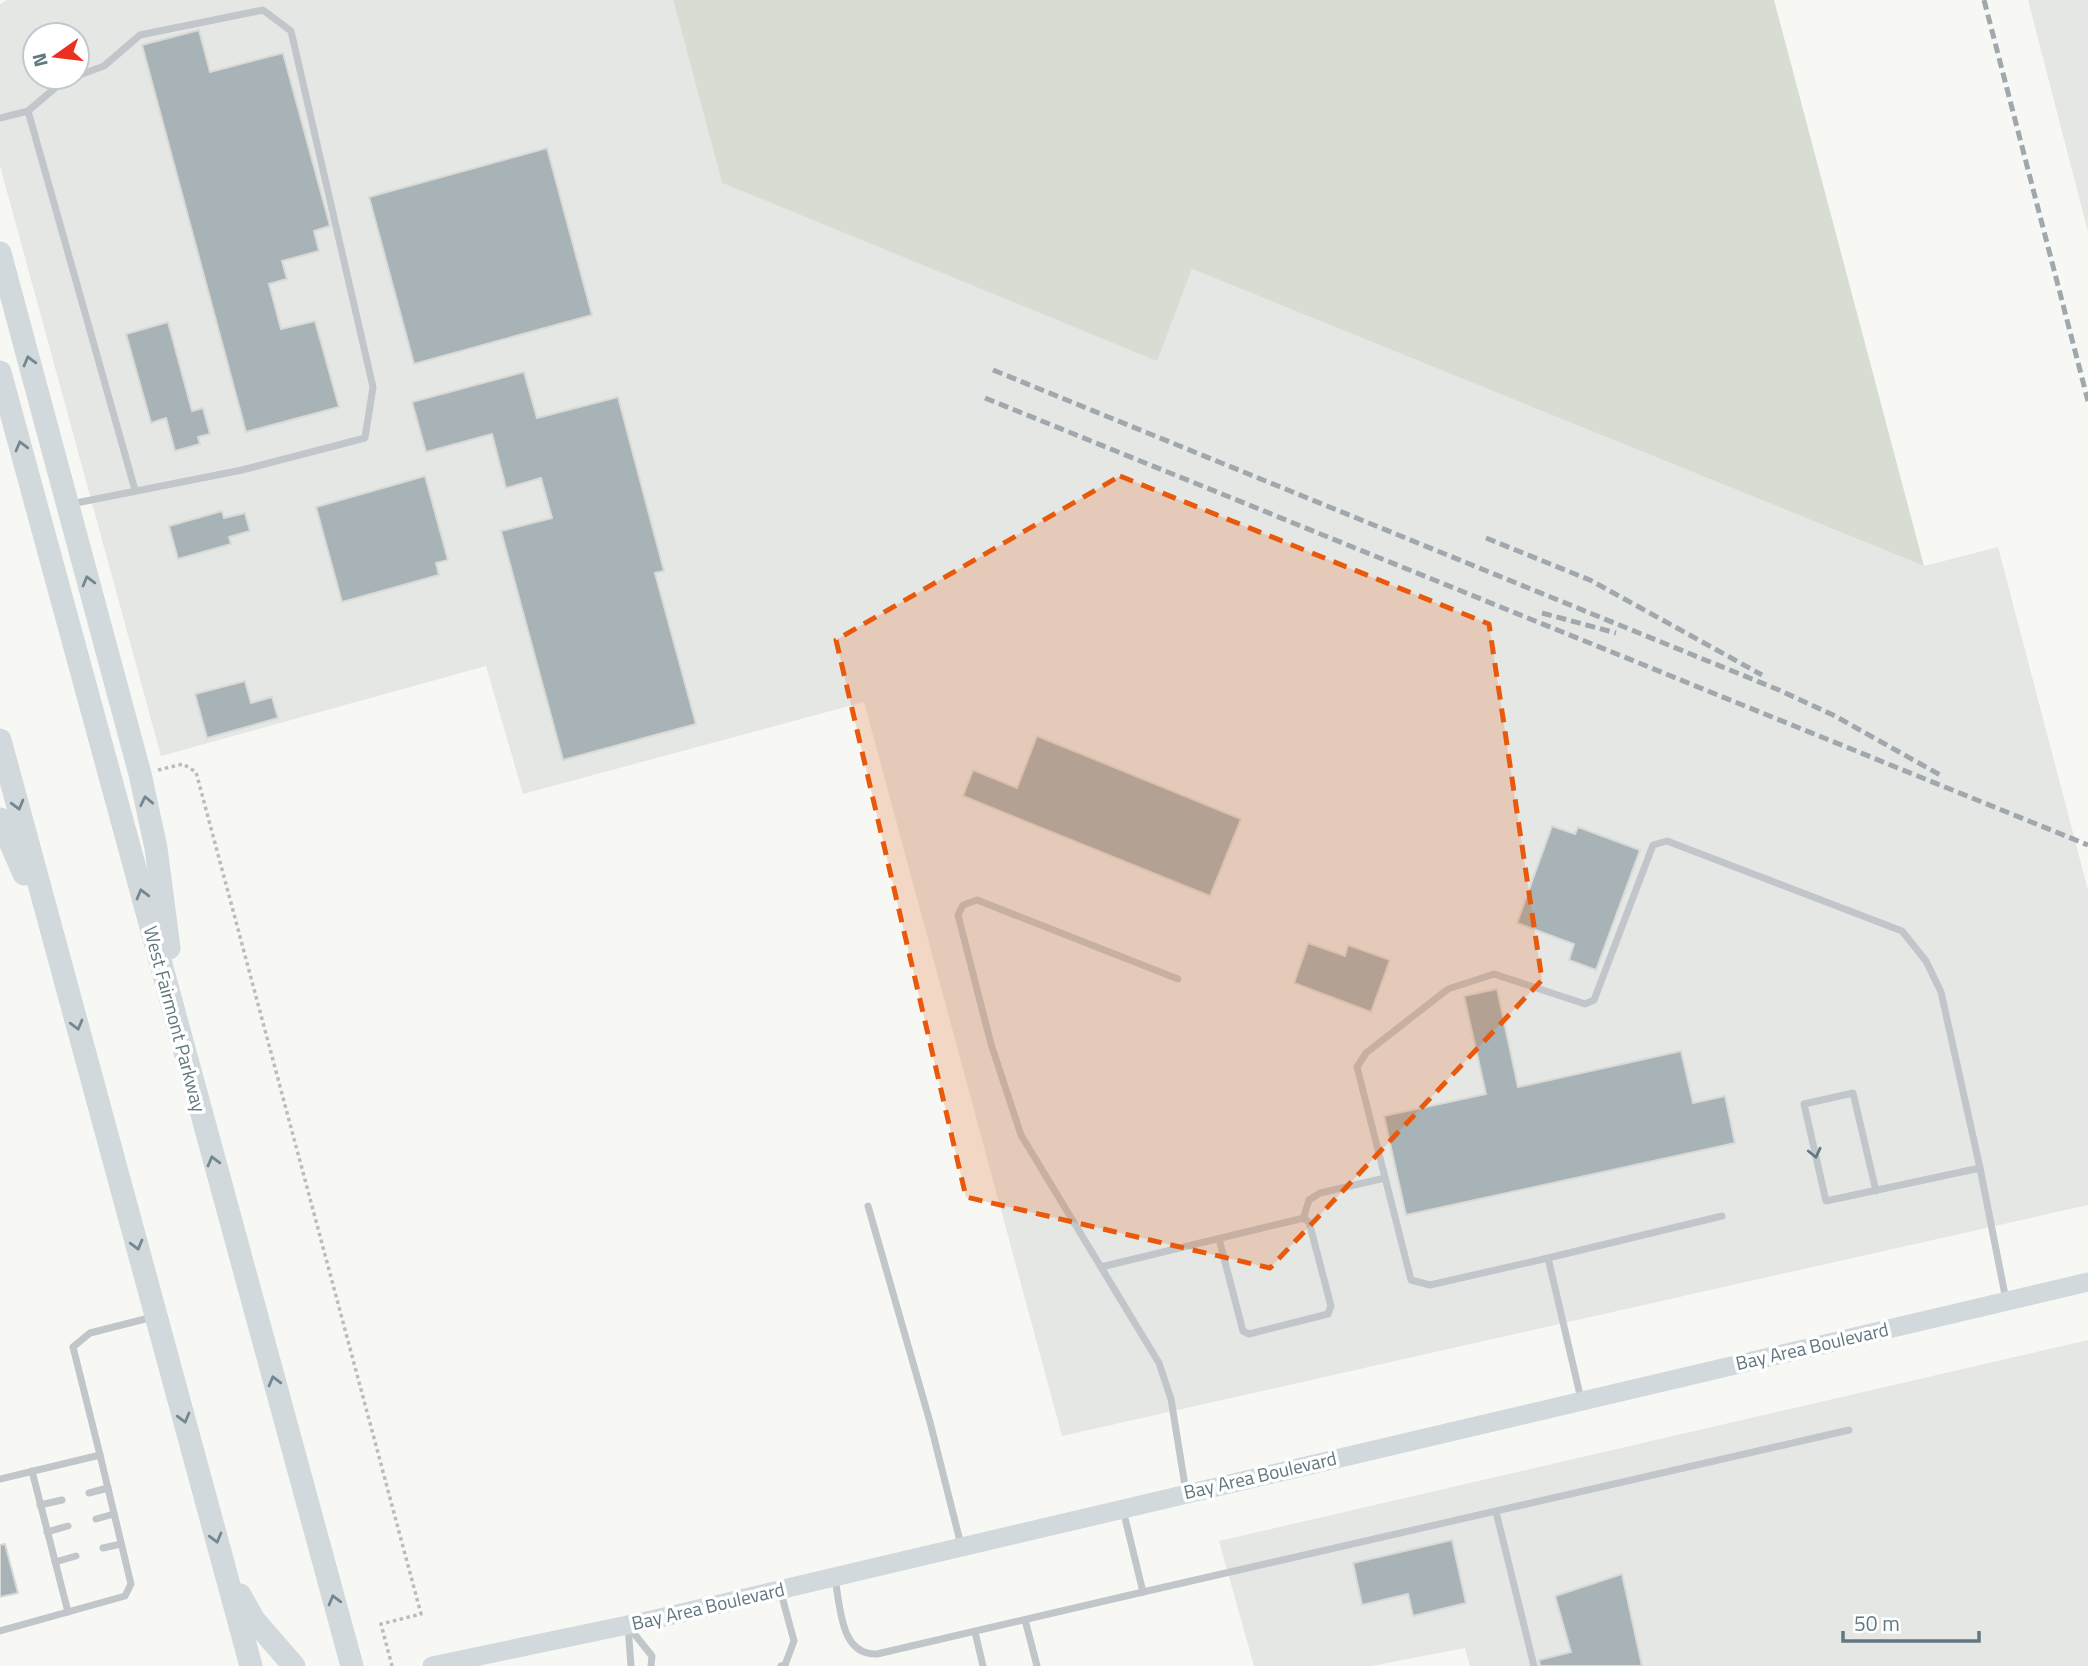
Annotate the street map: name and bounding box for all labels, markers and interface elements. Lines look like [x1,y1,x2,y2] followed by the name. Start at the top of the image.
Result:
[21,21,91,91] north arrow
[23,50,55,70] text: N
[23,355,37,367] one-way arrow
[14,441,29,453] one-way arrow
[82,575,96,587] one-way arrow
[139,795,154,807] one-way arrow
[10,799,24,811] one-way arrow
[136,888,150,900] one-way arrow
[137,923,214,1115] street label: West Fairmont Parkway
[69,1019,83,1031] one-way arrow
[1807,1147,1822,1159] one-way arrow
[207,1156,222,1168] one-way arrow
[128,1238,143,1250] one-way arrow
[1733,1314,1891,1377] street label: Bay Area Boulevard
[267,1375,282,1387] one-way arrow
[176,1411,190,1423] one-way arrow
[1181,1443,1339,1506] street label: Bay Area Boulevard
[208,1531,223,1543] one-way arrow
[629,1574,787,1637] street label: Bay Area Boulevard
[328,1594,342,1606] one-way arrow
[1843,1600,1980,1644] scale bar
[1854,1607,1900,1639] text: 50 m

